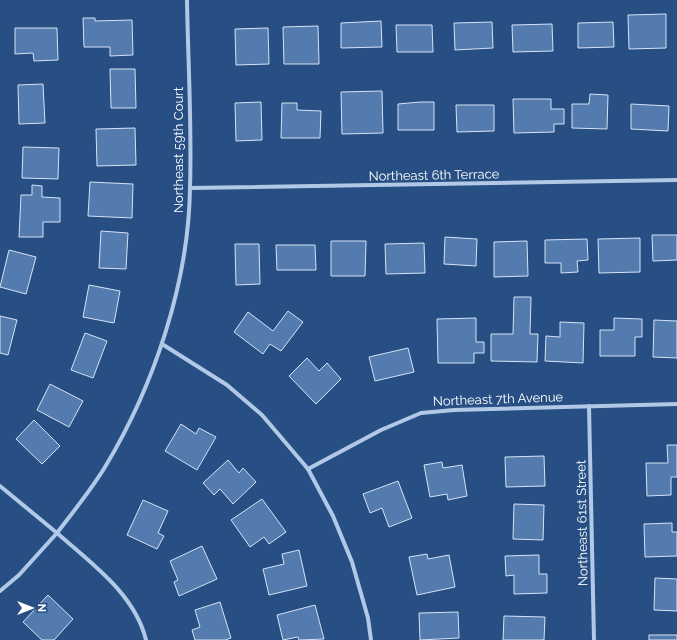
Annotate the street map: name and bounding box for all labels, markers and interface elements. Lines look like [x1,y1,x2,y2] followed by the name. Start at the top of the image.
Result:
[171,86,186,213] street label: Northeast 59th Court
[369,166,500,184] street label: Northeast 6th Terrace
[433,389,564,409] street label: Northeast 7th Avenue
[573,459,591,586] street label: Northeast 61st Street
[12,588,52,628] north arrow
[35,604,48,612] text: N

